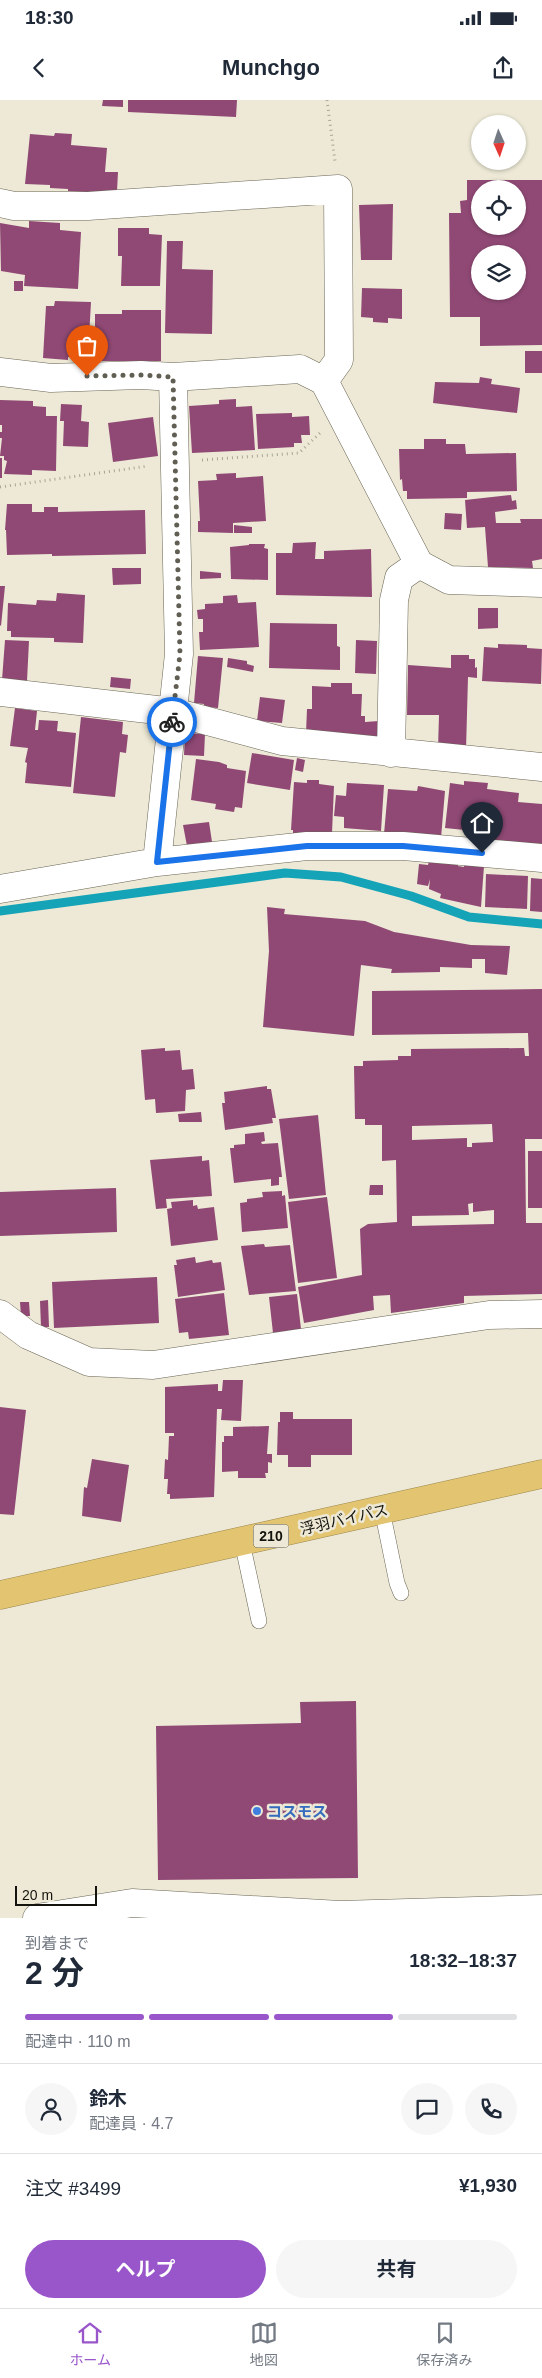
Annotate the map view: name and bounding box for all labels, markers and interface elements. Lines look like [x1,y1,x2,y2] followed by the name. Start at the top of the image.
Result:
[25,7,74,28] text: 18:30
[25,54,53,82] icon: back
[489,54,517,82] icon: share
[222,55,320,80] text: Munchgo
[471,115,526,170] north arrow
[471,115,526,300] map controls
[471,180,526,235] button: locate
[471,245,526,300] button: layers
[66,325,108,376] pin
[73,332,101,360] icon: bag
[147,697,197,747] courier
[158,708,186,736] icon: bike
[461,802,503,853] pin
[468,809,496,837] icon: home
[298,1501,390,1537] street label: 浮羽バイパス
[254,1524,288,1548] road number: 210
[267,1803,327,1820] place label: コスモス
[251,1805,263,1817] marker: コスモス
[15,1883,98,1906] scale bar
[22,1887,53,1903] text: 20 m
[25,1935,89,1952] text: 到着まで
[409,1950,517,1971] text: 18:32–18:37
[25,1955,84,1991] text: 2 分
[25,2033,131,2050] text: 配達中 · 110 m
[25,2083,77,2135] button: person
[401,2083,453,2135] button: chat
[465,2083,517,2135] button: phone
[89,2088,127,2109] text: 鈴木
[89,2115,173,2132] text: 配達員 · 4.7
[459,2175,517,2196] text: ¥1,930
[25,2178,121,2199] text: 注文 #3499
[25,2240,266,2298] button: ヘルプ
[276,2240,517,2298] button: 共有
[69,2319,111,2369] tab: ホーム
[250,2319,278,2369] tab: 地図
[417,2319,473,2369] tab: 保存済み

